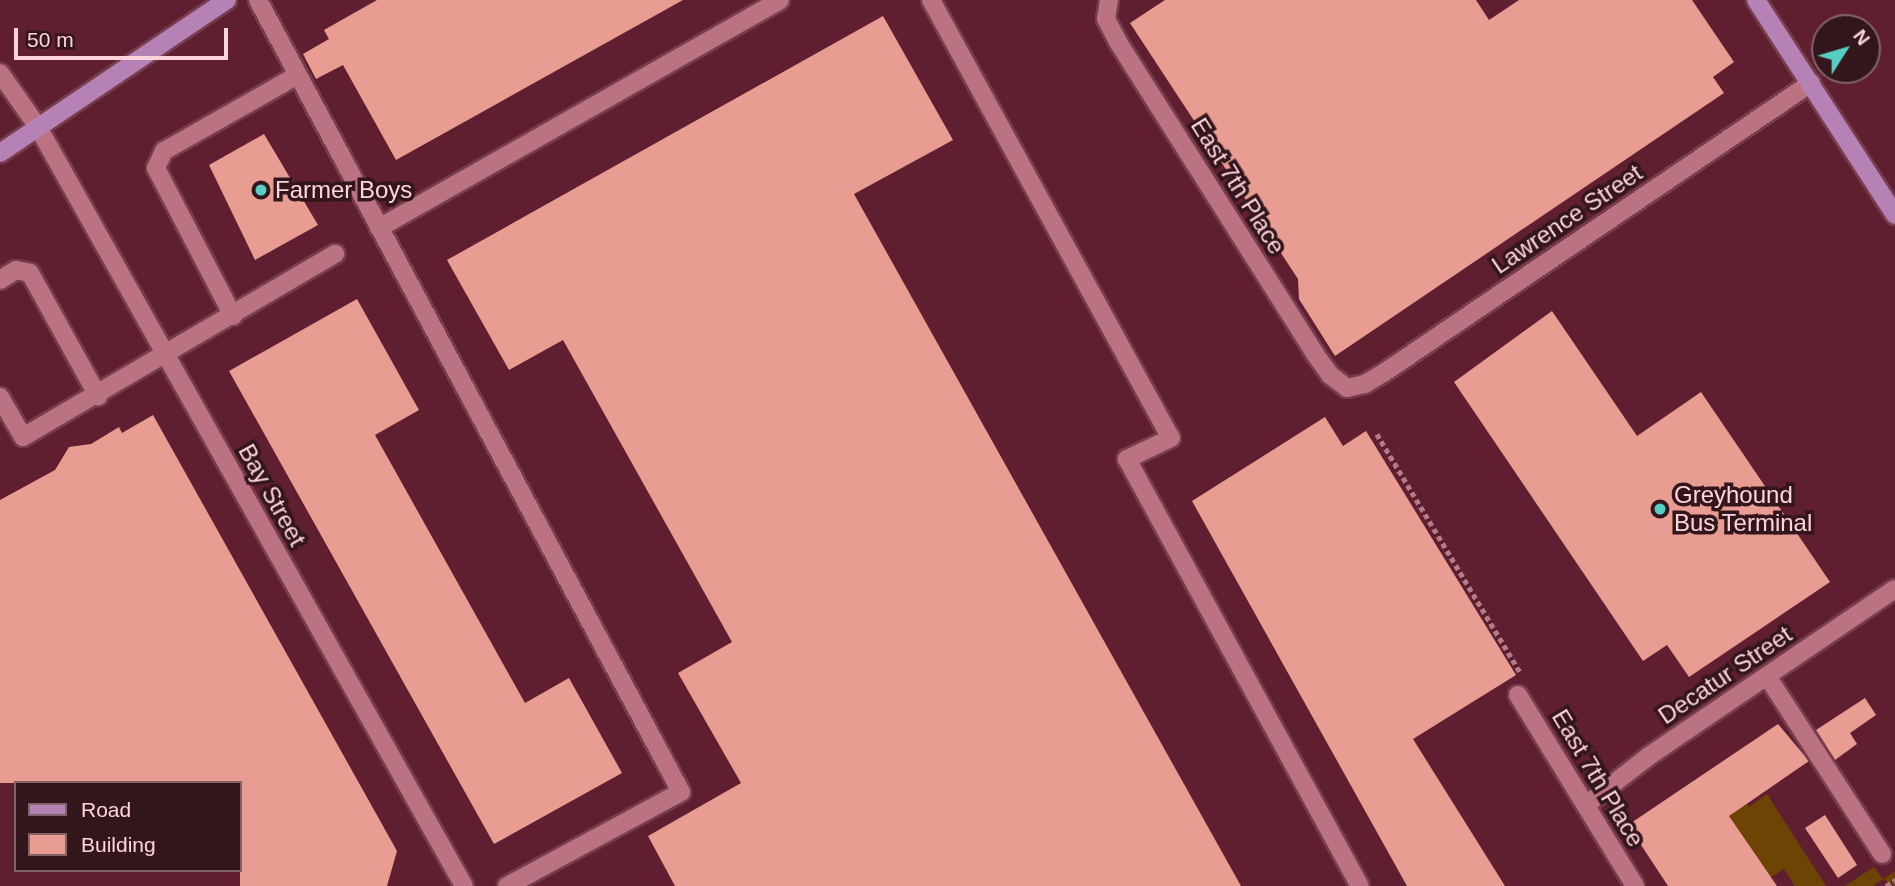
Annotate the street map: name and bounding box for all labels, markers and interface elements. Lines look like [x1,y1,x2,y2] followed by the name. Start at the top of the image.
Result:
[18,14,231,58] scale bar
[1811,14,1881,84] north arrow
[1849,25,1874,49] text: N
[27,28,74,51] text: 50 m
[1185,113,1291,259] street label: East 7th Place
[1487,158,1647,280] street label: Lawrence Street
[275,176,412,204] place label: Farmer Boys
[253,182,269,198] marker: Farmer Boys
[232,439,312,551] street label: Bay Street
[1674,481,1813,537] place label: Greyhound Bus Terminal
[1652,501,1668,517] marker: Greyhound Bus Terminal
[1653,620,1797,730] street label: Decatur Street
[1546,704,1650,852] street label: East 7th Place
[14,781,242,872] legend
[81,798,131,821] text: Road
[81,833,156,856] text: Building

